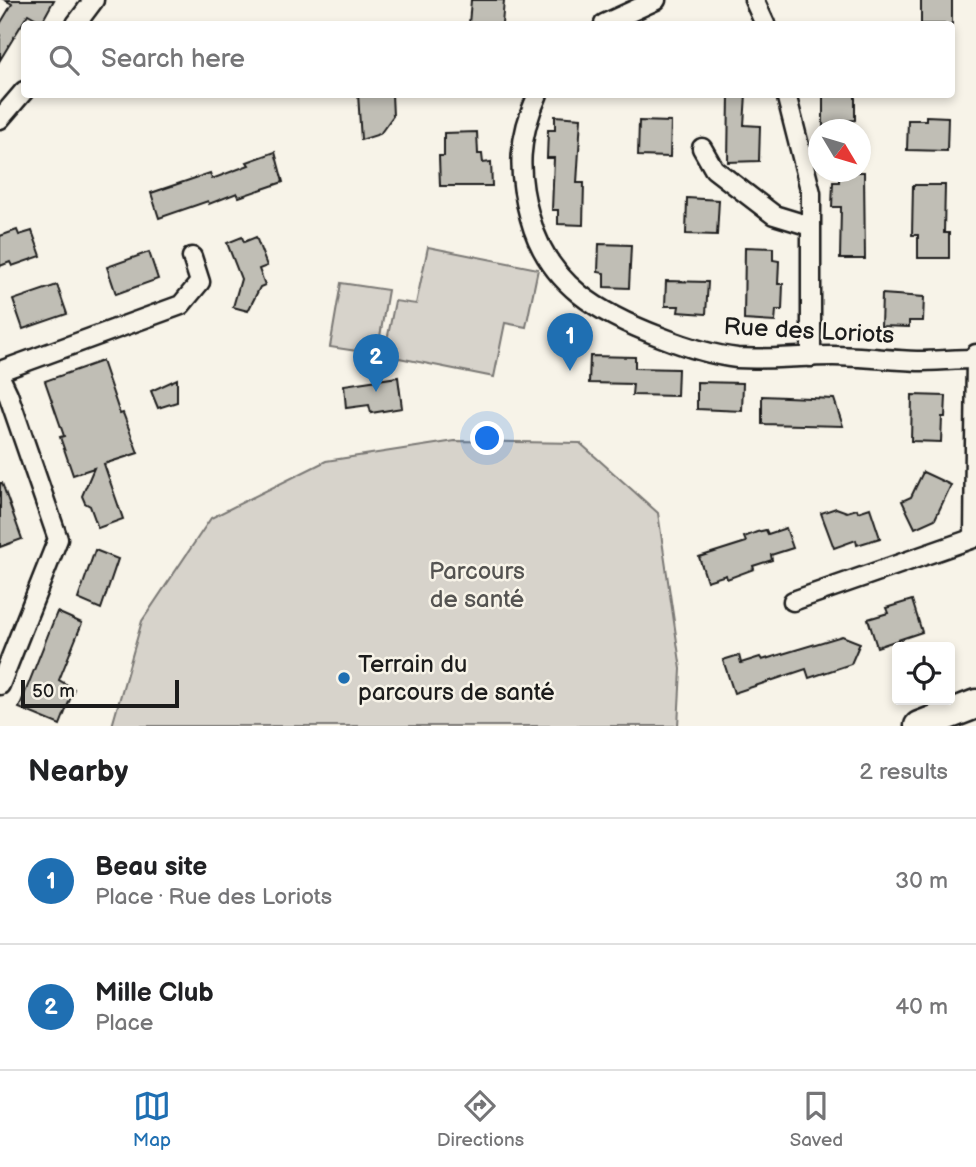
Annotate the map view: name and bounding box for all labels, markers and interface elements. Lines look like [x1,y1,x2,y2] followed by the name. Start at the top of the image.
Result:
[21,21,955,98] search box
[45,41,83,79] icon: search
[101,44,245,75] text: Search here
[808,119,871,182] north arrow
[723,312,895,350] street label: Rue des Loriots
[547,313,593,371] pin: 1
[353,334,399,392] pin: 2
[470,421,504,455] your location
[429,557,525,614] park label: Parcours de santé
[892,642,955,705] map controls
[892,642,955,705] button: locate
[358,650,555,707] place label: Terrain du parcours de santé
[336,670,352,686] marker: Terrain du parcours de santé
[21,677,178,709] scale bar
[32,680,75,703] text: 50 m
[28,754,128,790] text: Nearby
[859,758,948,786] text: 2 results
[95,852,207,883] text: Beau site
[46,867,56,895] text: 1
[895,867,948,895] text: 30 m
[95,883,332,911] text: Place · Rue des Loriots
[95,978,214,1009] text: Mille Club
[44,993,58,1021] text: 2
[895,993,948,1021] text: 40 m
[95,1009,153,1037] text: Place
[133,1087,171,1152] tab: Map
[437,1087,524,1152] tab: Directions
[790,1087,843,1152] tab: Saved

